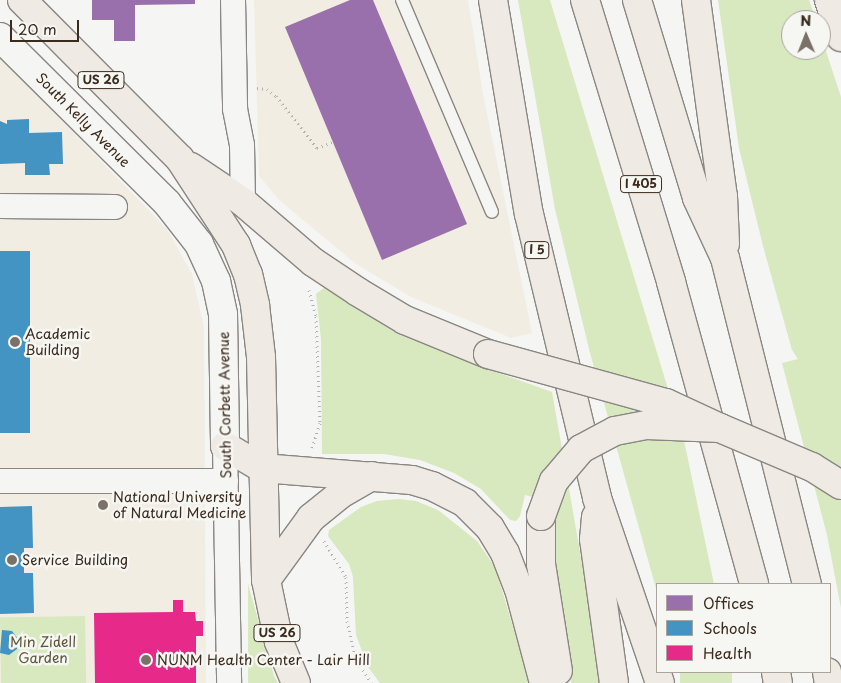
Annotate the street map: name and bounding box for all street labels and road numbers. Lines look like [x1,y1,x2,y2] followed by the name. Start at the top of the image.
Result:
[32,69,134,171] street label: South Kelly Avenue
[77,70,125,90] road number: US 26
[620,174,662,193] road number: I 405
[523,240,551,260] road number: I 5
[215,331,235,479] street label: South Corbett Avenue
[253,624,301,642] road number: US 26

